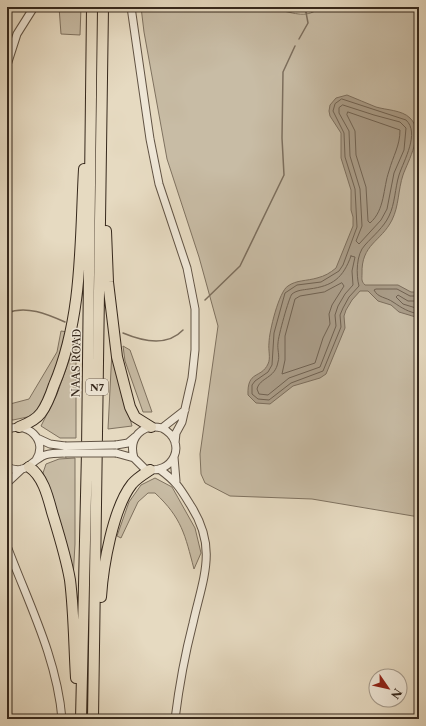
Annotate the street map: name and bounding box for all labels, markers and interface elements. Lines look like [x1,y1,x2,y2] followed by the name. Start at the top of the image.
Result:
[68,328,84,397] street label: NAAS ROAD
[86,379,108,395] road number: N7
[368,668,408,708] north arrow
[388,686,405,702] text: N

